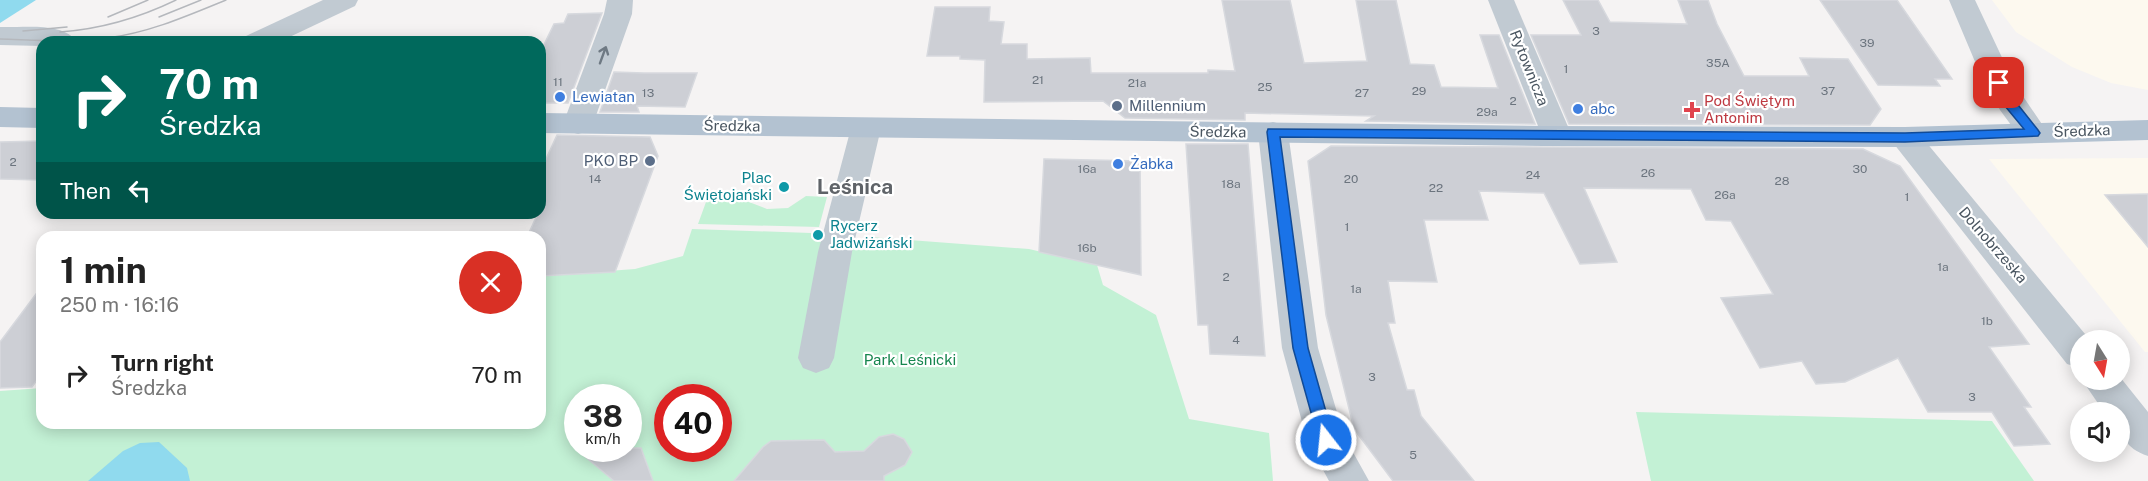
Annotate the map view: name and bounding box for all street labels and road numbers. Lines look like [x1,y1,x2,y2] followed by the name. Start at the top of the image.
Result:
[1507,28,1552,108] street label: Rytownicza
[703,116,761,134] street label: Średzka
[2053,120,2111,140] street label: Średzka
[1189,122,1247,140] street label: Średzka
[1956,203,2031,286] street label: Dolnobrzeska

